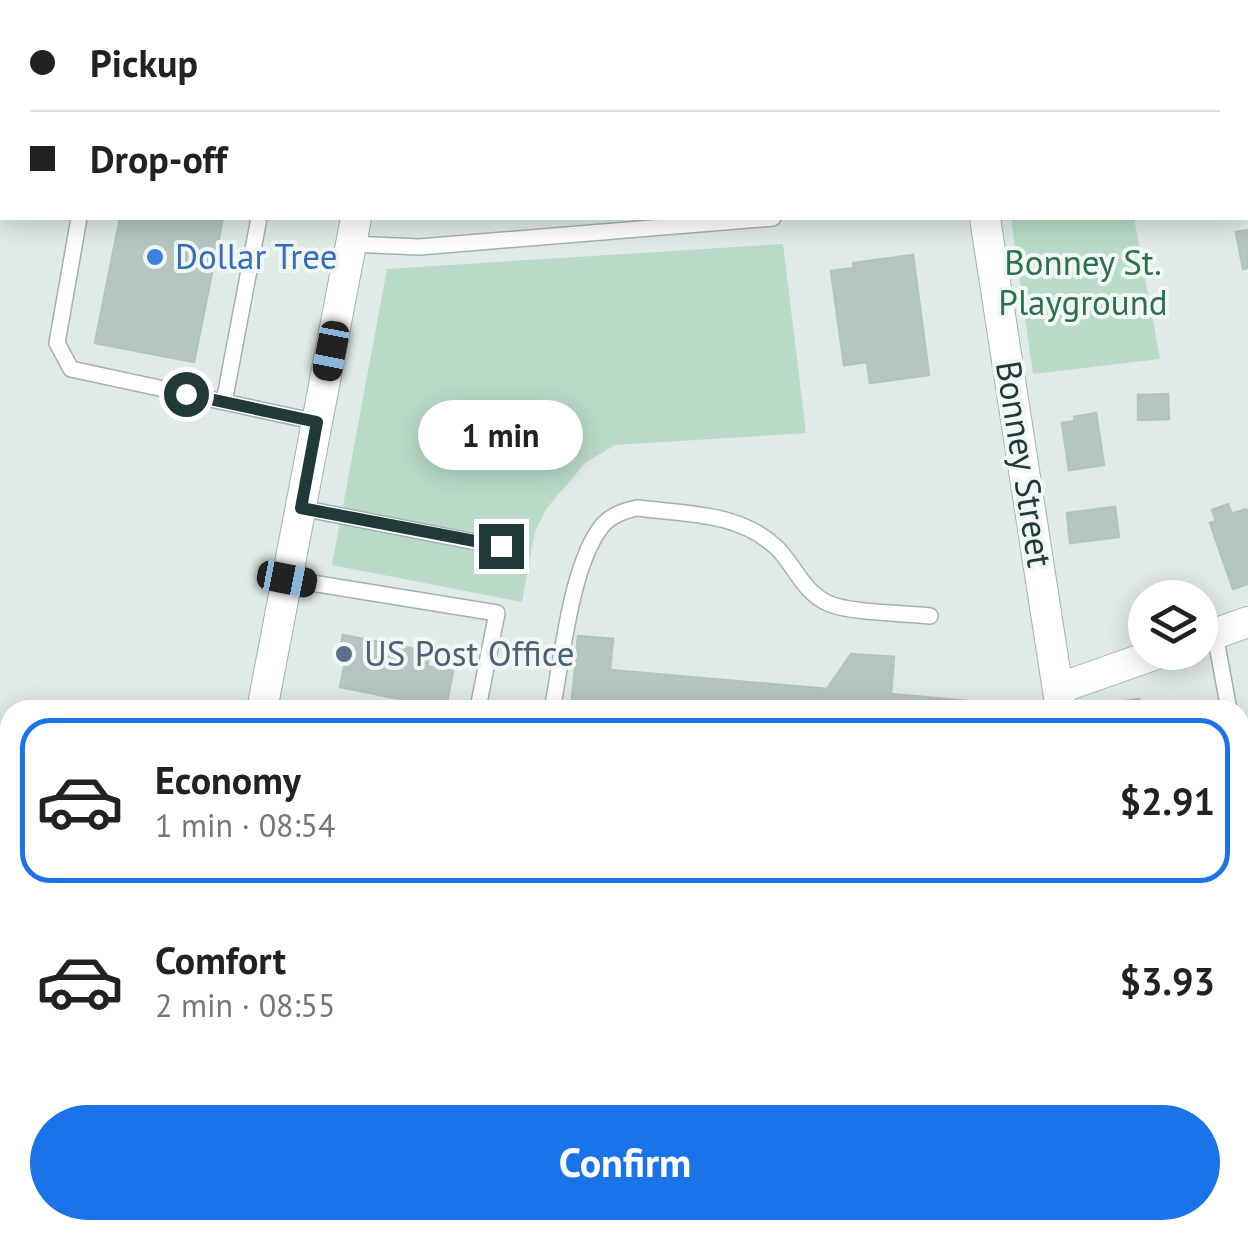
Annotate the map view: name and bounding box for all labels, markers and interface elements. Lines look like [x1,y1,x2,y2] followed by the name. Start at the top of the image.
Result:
[90,38,198,87] text: Pickup
[90,134,227,183] text: Drop-off
[175,233,337,279] place label: Dollar Tree
[998,239,1168,325] park label: Bonney St. Playground
[144,246,166,268] marker: Dollar Tree
[311,319,351,383] car
[986,357,1064,570] street label: Bonney Street
[164,372,209,417] route start
[418,401,584,471] callout: 1 min
[461,414,540,456] text: 1 min
[479,524,524,569] route end
[255,559,319,599] car
[1128,580,1218,670] map controls
[1128,580,1218,670] button: layers
[364,630,575,676] place label: US Post Office
[333,643,355,665] marker: US Post Office
[155,755,301,804] text: Economy
[35,756,125,846] icon: car
[1119,776,1215,825] text: $2.91
[155,804,335,846] text: 1 min · 08:54
[155,935,286,984] text: Comfort
[35,936,125,1026] icon: car
[1119,956,1215,1005] text: $3.93
[155,984,335,1026] text: 2 min · 08:55
[30,1105,1220,1220] button: Confirm

